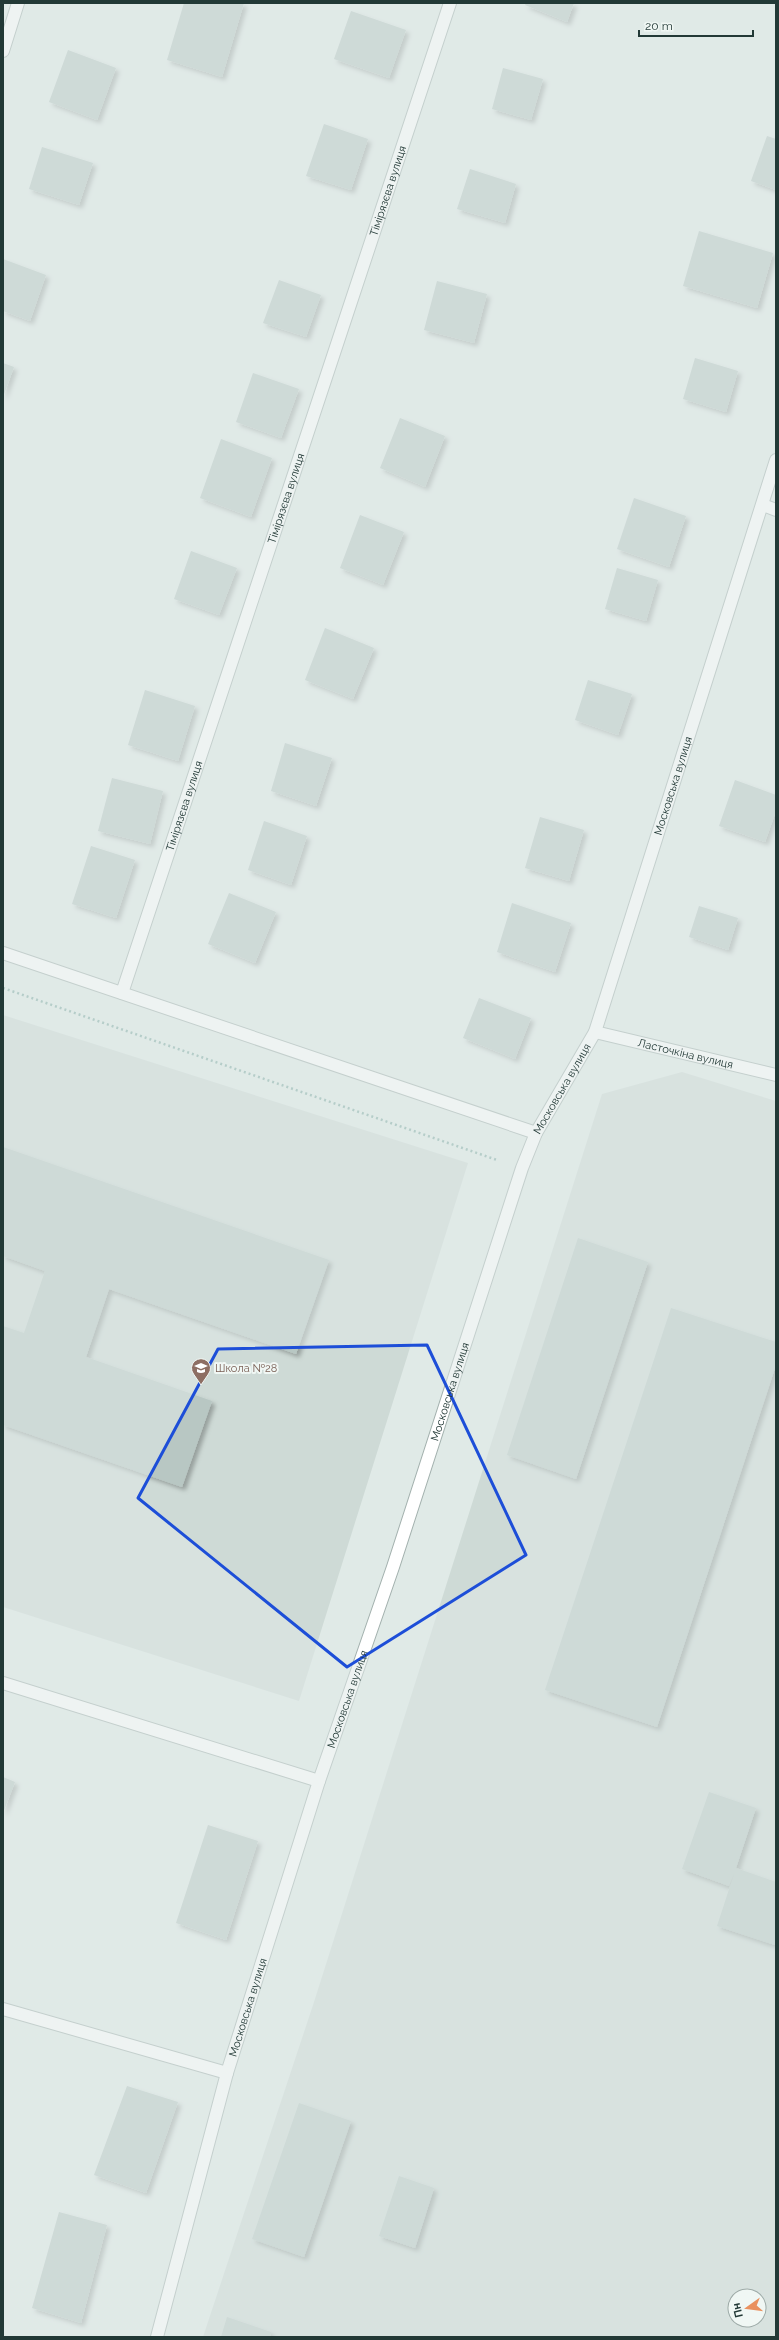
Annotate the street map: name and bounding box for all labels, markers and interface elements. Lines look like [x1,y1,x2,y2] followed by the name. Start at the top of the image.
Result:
[639,12,753,38] scale bar
[645,19,673,33] text: 20 m
[367,144,409,238] street label: Тімірязєва вулиця
[265,452,307,545] street label: Тімірязєва вулиця
[652,735,695,837] street label: Московська вулиця
[163,759,205,853] street label: Тімірязєва вулиця
[636,1036,734,1072] street label: Ласточкіна вулиця
[531,1041,594,1137] street label: Московська вулиця
[428,1341,472,1443] street label: Московська вулиця
[190,1357,212,1385] school or university icon: Школа №28
[215,1362,277,1375] place label: Школа №28
[325,1649,371,1750] street label: Московська вулиця
[227,1957,270,2058] street label: Московська вулиця
[727,2288,767,2328] north arrow
[730,2302,746,2319] text: Пн

